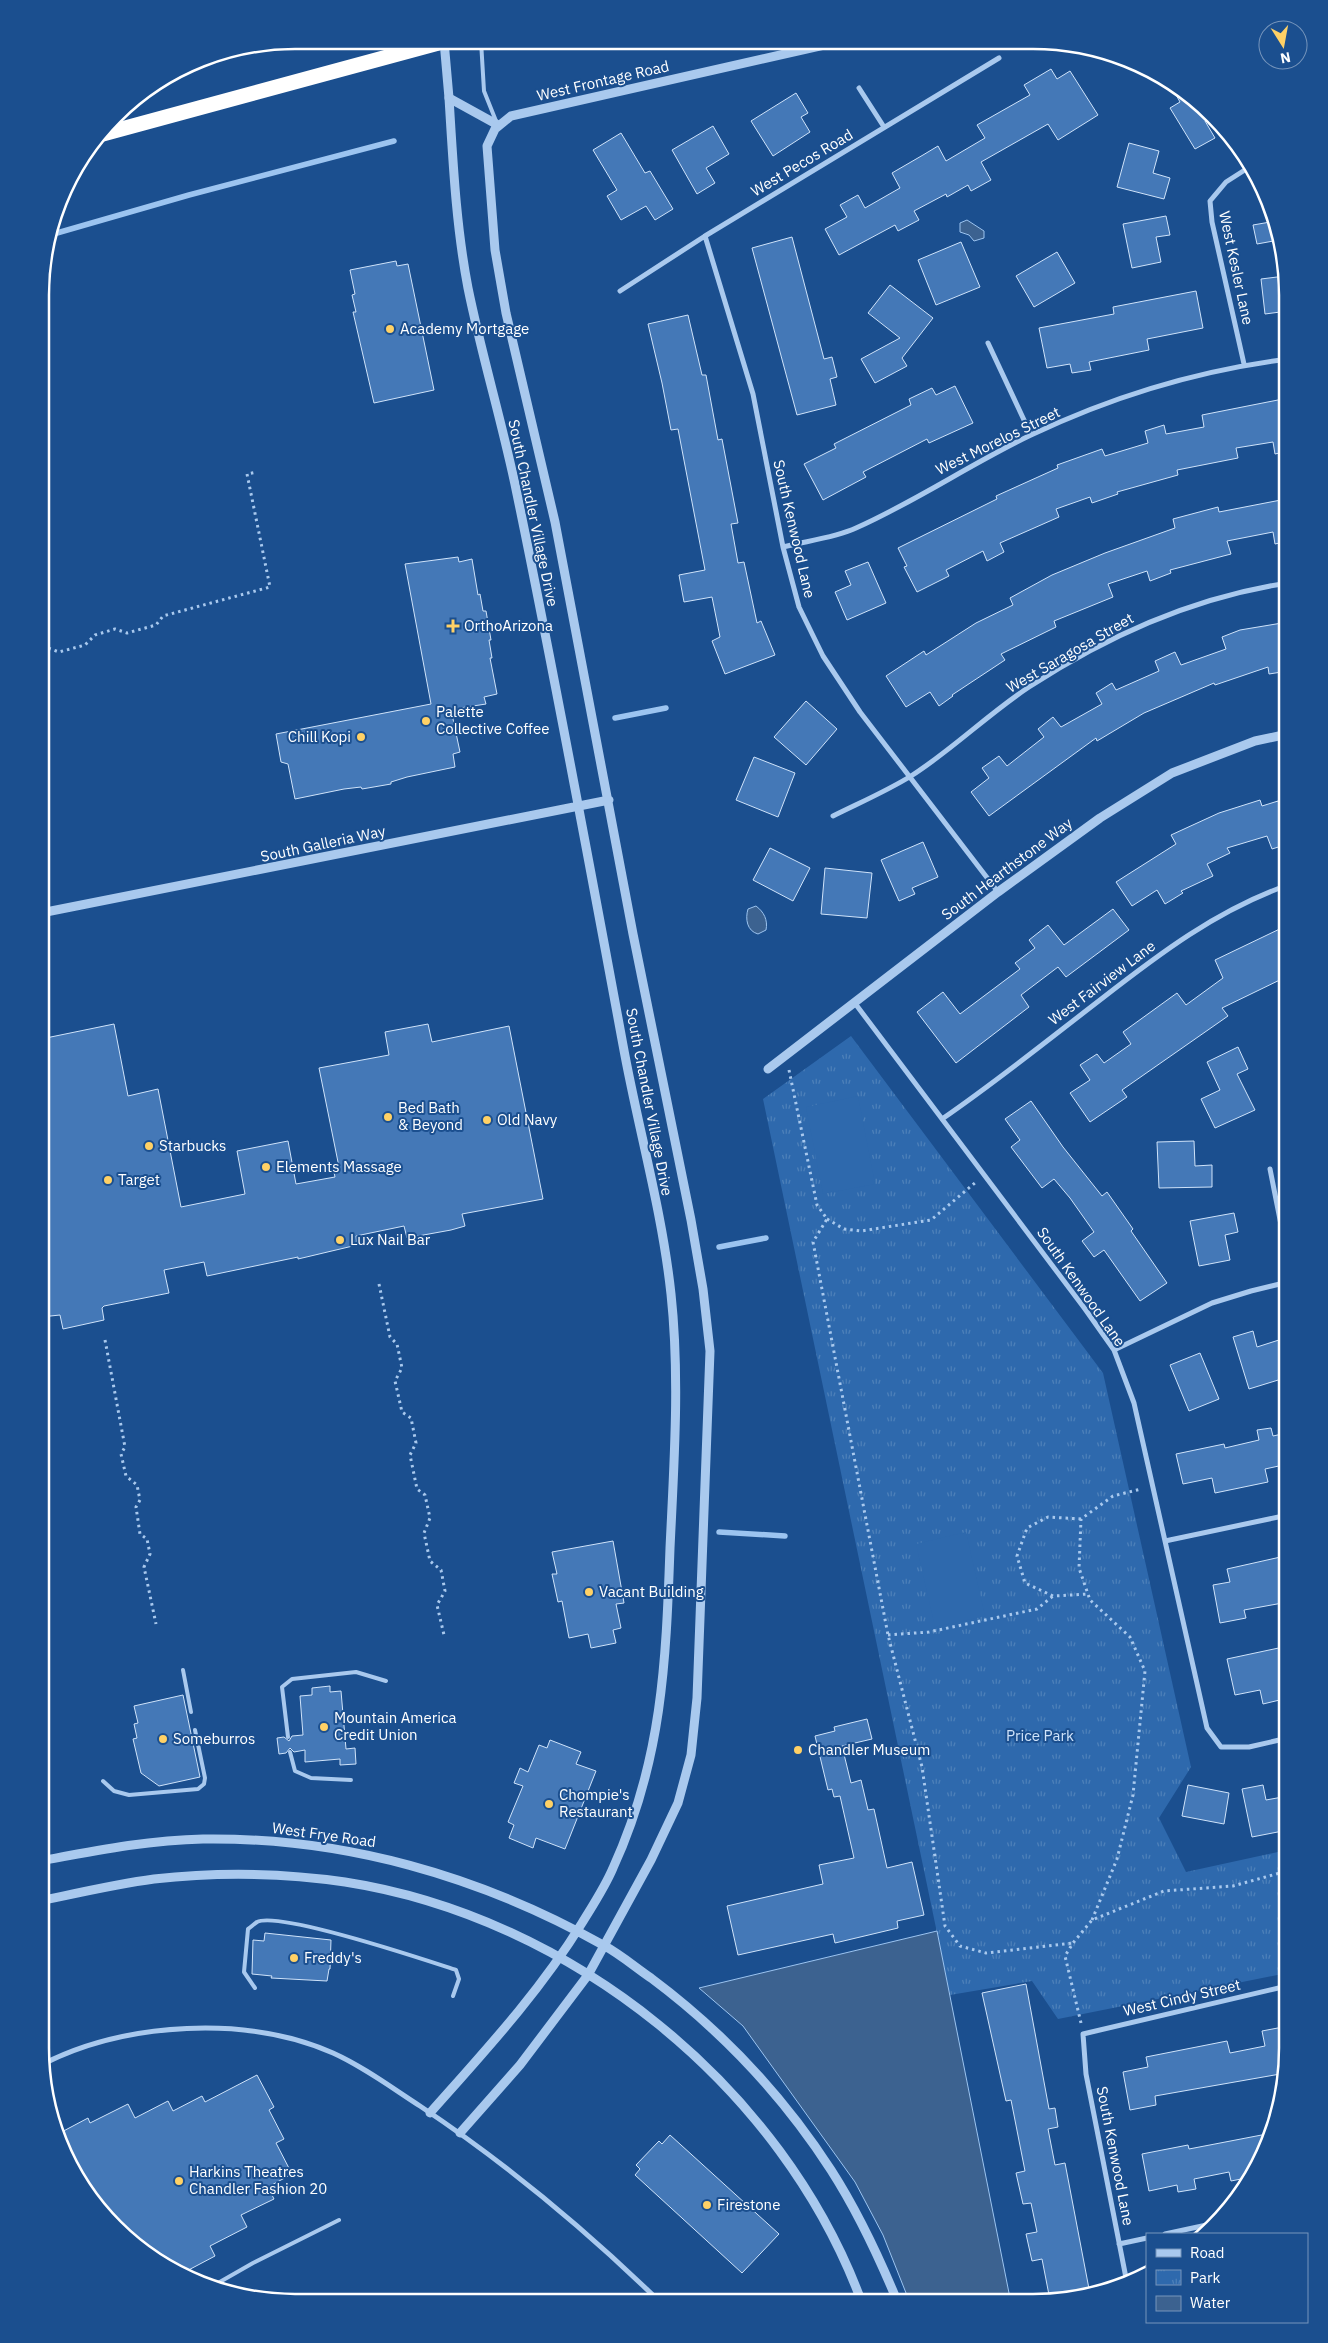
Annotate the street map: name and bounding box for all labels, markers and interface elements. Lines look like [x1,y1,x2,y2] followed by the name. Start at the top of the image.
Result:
[1258,20,1308,70] north arrow
[1279,48,1292,68] text: N
[535,56,671,105] street label: West Frontage Road
[747,125,856,200] street label: West Pecos Road
[1215,209,1258,326] street label: West Kesler Lane
[400,319,529,338] place label: Academy Mortgage
[384,323,396,335] marker: Academy Mortgage
[932,402,1063,479] street label: West Morelos Street
[504,418,563,608] street label: South Chandler Village Drive
[769,458,820,600] street label: South Kenwood Lane
[1003,608,1137,697] street label: West Saragosa Street
[464,616,553,635] place label: OrthoArizona
[446,619,460,633] marker: OrthoArizona
[436,702,549,738] place label: Palette Collective Coffee
[420,715,432,727] marker: Palette Collective Coffee
[288,727,351,746] place label: Chill Kopi
[355,731,367,743] marker: Chill Kopi
[938,813,1076,924] street label: South Hearthstone Way
[259,821,388,866] street label: South Galleria Way
[1044,936,1159,1029] street label: West Fairview Lane
[622,1006,677,1197] street label: South Chandler Village Drive
[398,1098,463,1134] place label: Bed Bath & Beyond
[497,1110,558,1129] place label: Old Navy
[382,1111,394,1123] marker: Bed Bath & Beyond
[481,1114,493,1126] marker: Old Navy
[159,1136,226,1155] place label: Starbucks
[143,1140,155,1152] marker: Starbucks
[276,1157,402,1176] place label: Elements Massage
[260,1161,272,1173] marker: Elements Massage
[118,1170,160,1189] place label: Target
[102,1174,114,1186] marker: Target
[1033,1223,1130,1350] street label: South Kenwood Lane
[350,1230,431,1249] place label: Lux Nail Bar
[334,1234,346,1246] marker: Lux Nail Bar
[599,1582,704,1601] place label: Vacant Building
[583,1586,595,1598] marker: Vacant Building
[334,1708,456,1744] place label: Mountain America Credit Union
[318,1721,330,1733] marker: Mountain America Credit Union
[1006,1726,1074,1745] park label: Price Park
[173,1729,255,1748] place label: Someburros
[157,1733,169,1745] marker: Someburros
[808,1740,930,1759] place label: Chandler Museum
[792,1744,804,1756] marker: Chandler Museum
[559,1785,633,1821] place label: Chompie's Restaurant
[543,1798,555,1810] marker: Chompie's Restaurant
[271,1818,377,1851] street label: West Frye Road
[304,1948,362,1967] place label: Freddy's
[288,1952,300,1964] marker: Freddy's
[1121,1975,1242,2020] street label: West Cindy Street
[1093,2085,1138,2227] street label: South Kenwood Lane
[189,2162,327,2198] place label: Harkins Theatres Chandler Fashion 20
[173,2175,185,2187] marker: Harkins Theatres Chandler Fashion 20
[717,2195,780,2214] place label: Firestone
[701,2199,713,2211] marker: Firestone
[1146,2233,1308,2323] legend
[1190,2243,1225,2262] text: Road
[1190,2268,1220,2287] text: Park
[1190,2293,1231,2312] text: Water

